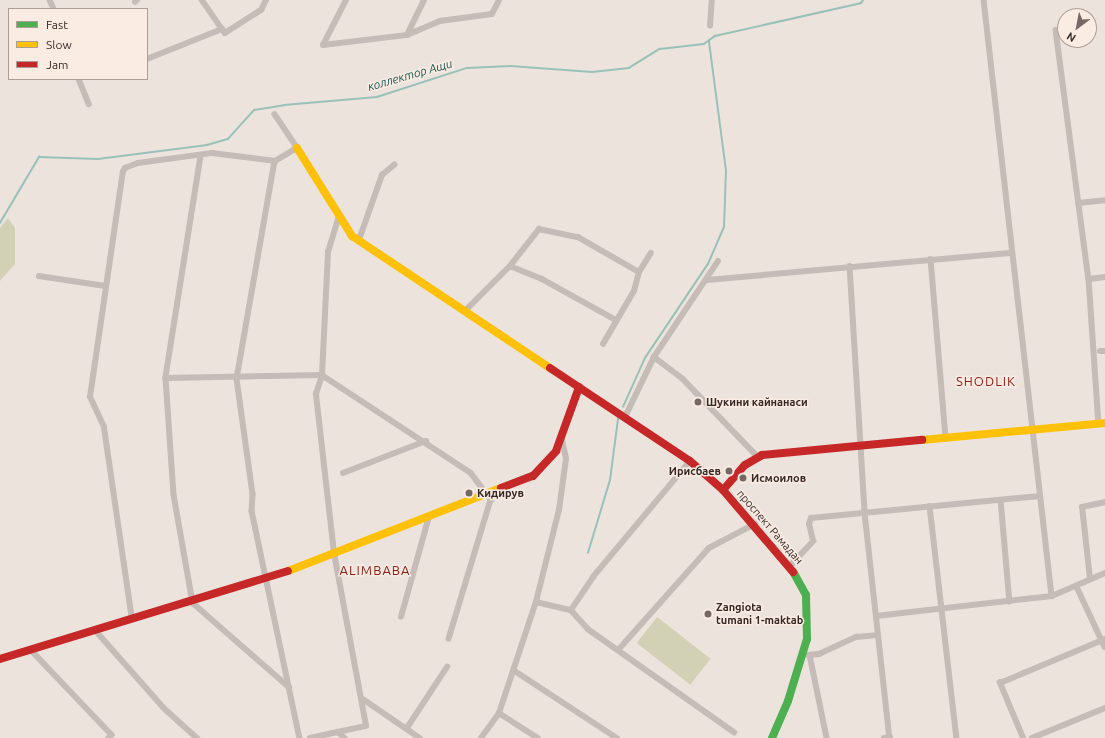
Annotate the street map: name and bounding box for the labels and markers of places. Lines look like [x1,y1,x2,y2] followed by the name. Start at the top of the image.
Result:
[706,395,808,409] place label: Шукини кайнанаси
[693,397,703,407] marker: Шукини кайнанаси
[669,464,721,478] place label: Ирисбаев
[724,466,734,476] marker: Ирисбаев
[751,471,806,485] place label: Исмоилов
[738,473,748,483] marker: Исмоилов
[477,486,524,500] place label: Кидирув
[464,488,474,498] marker: Кидирув
[716,601,803,627] place label: Zangiota tumani 1-maktab
[703,609,713,619] marker: Zangiota tumani 1-maktab

